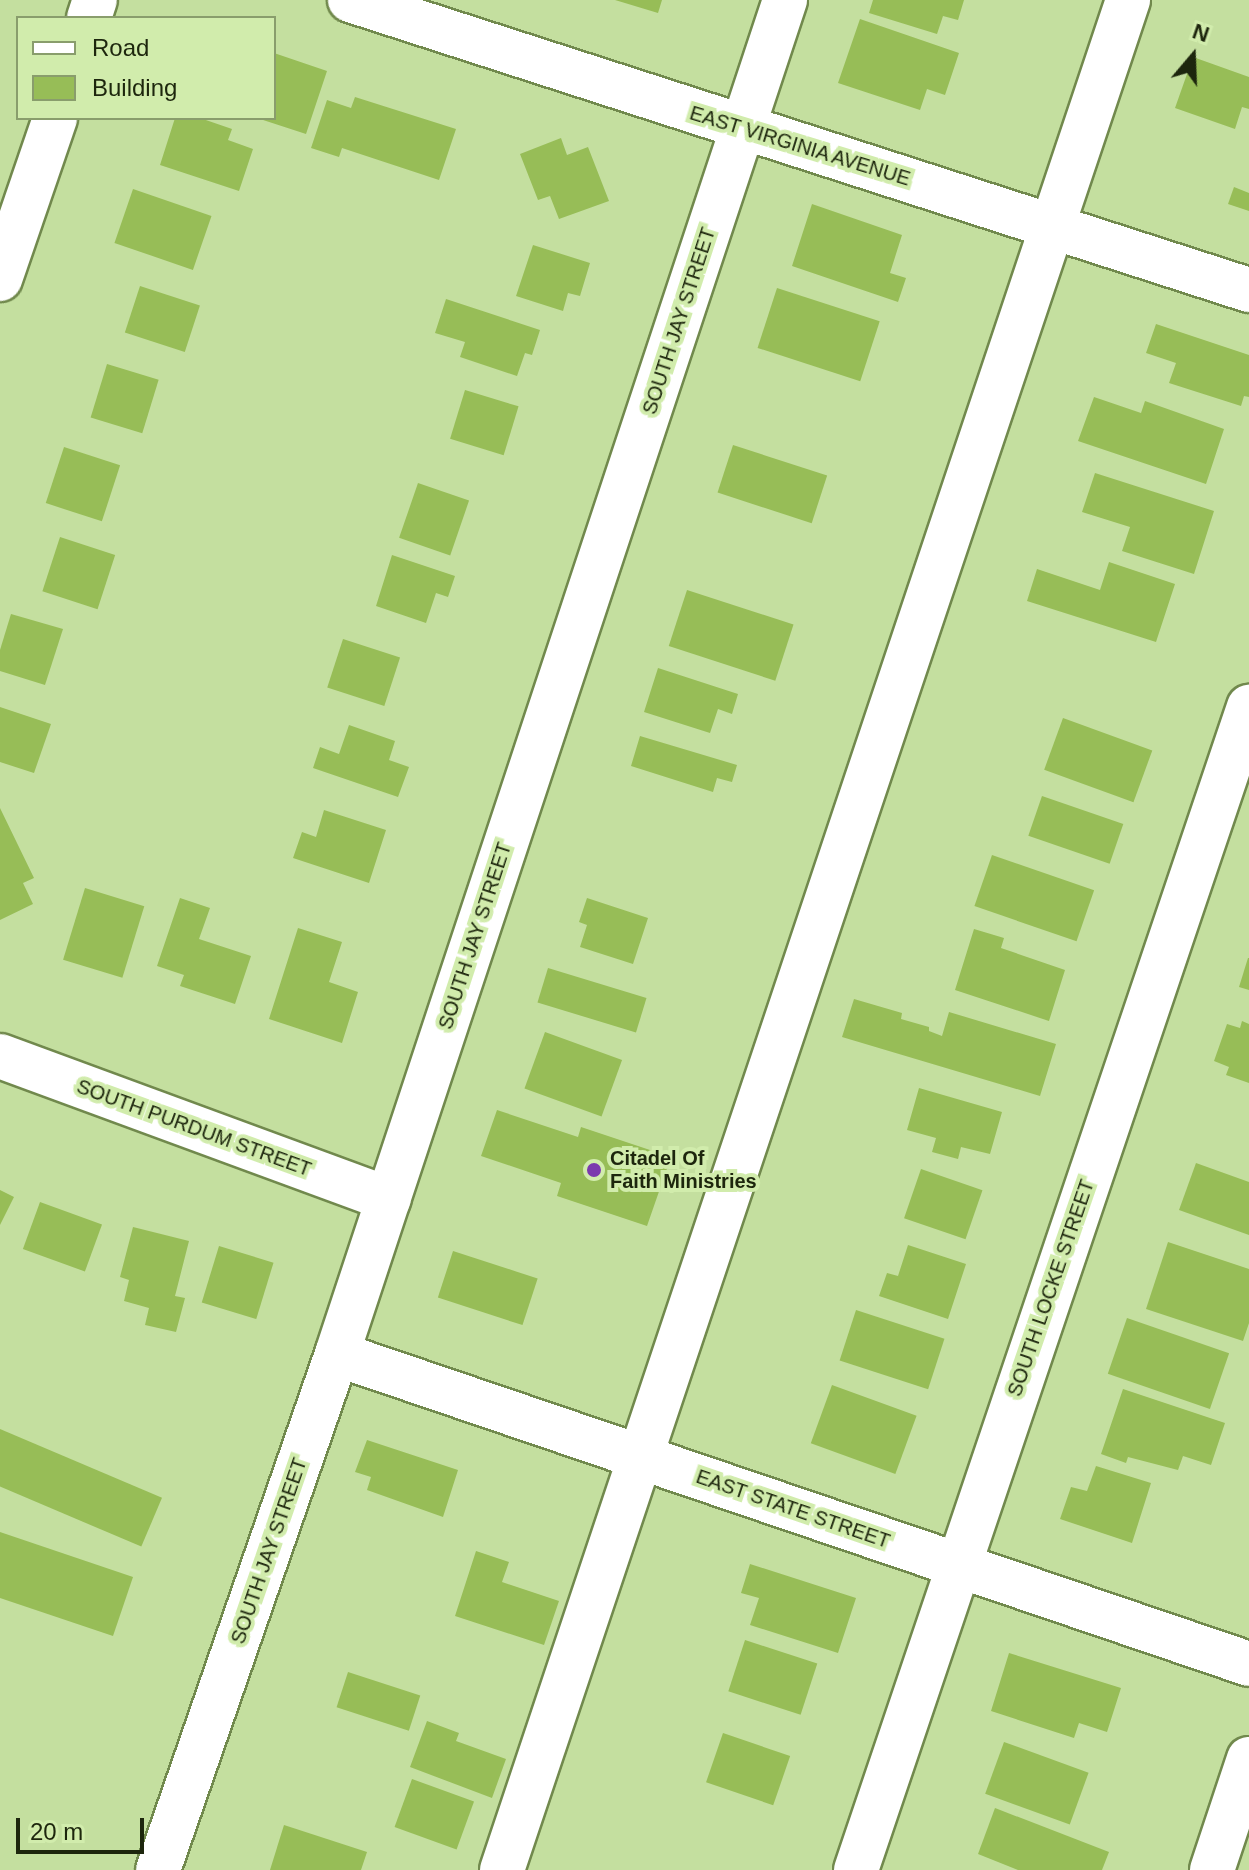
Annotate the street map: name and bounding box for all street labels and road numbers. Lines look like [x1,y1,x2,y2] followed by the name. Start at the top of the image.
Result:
[686,101,914,191] street label: EAST VIRGINIA AVENUE
[637,224,721,418] street label: SOUTH JAY STREET
[433,839,517,1033] street label: SOUTH JAY STREET
[73,1074,315,1182] street label: SOUTH PURDUM STREET
[1003,1176,1099,1400] street label: SOUTH LOCKE STREET
[226,1455,312,1647] street label: SOUTH JAY STREET
[693,1464,893,1554] street label: EAST STATE STREET

